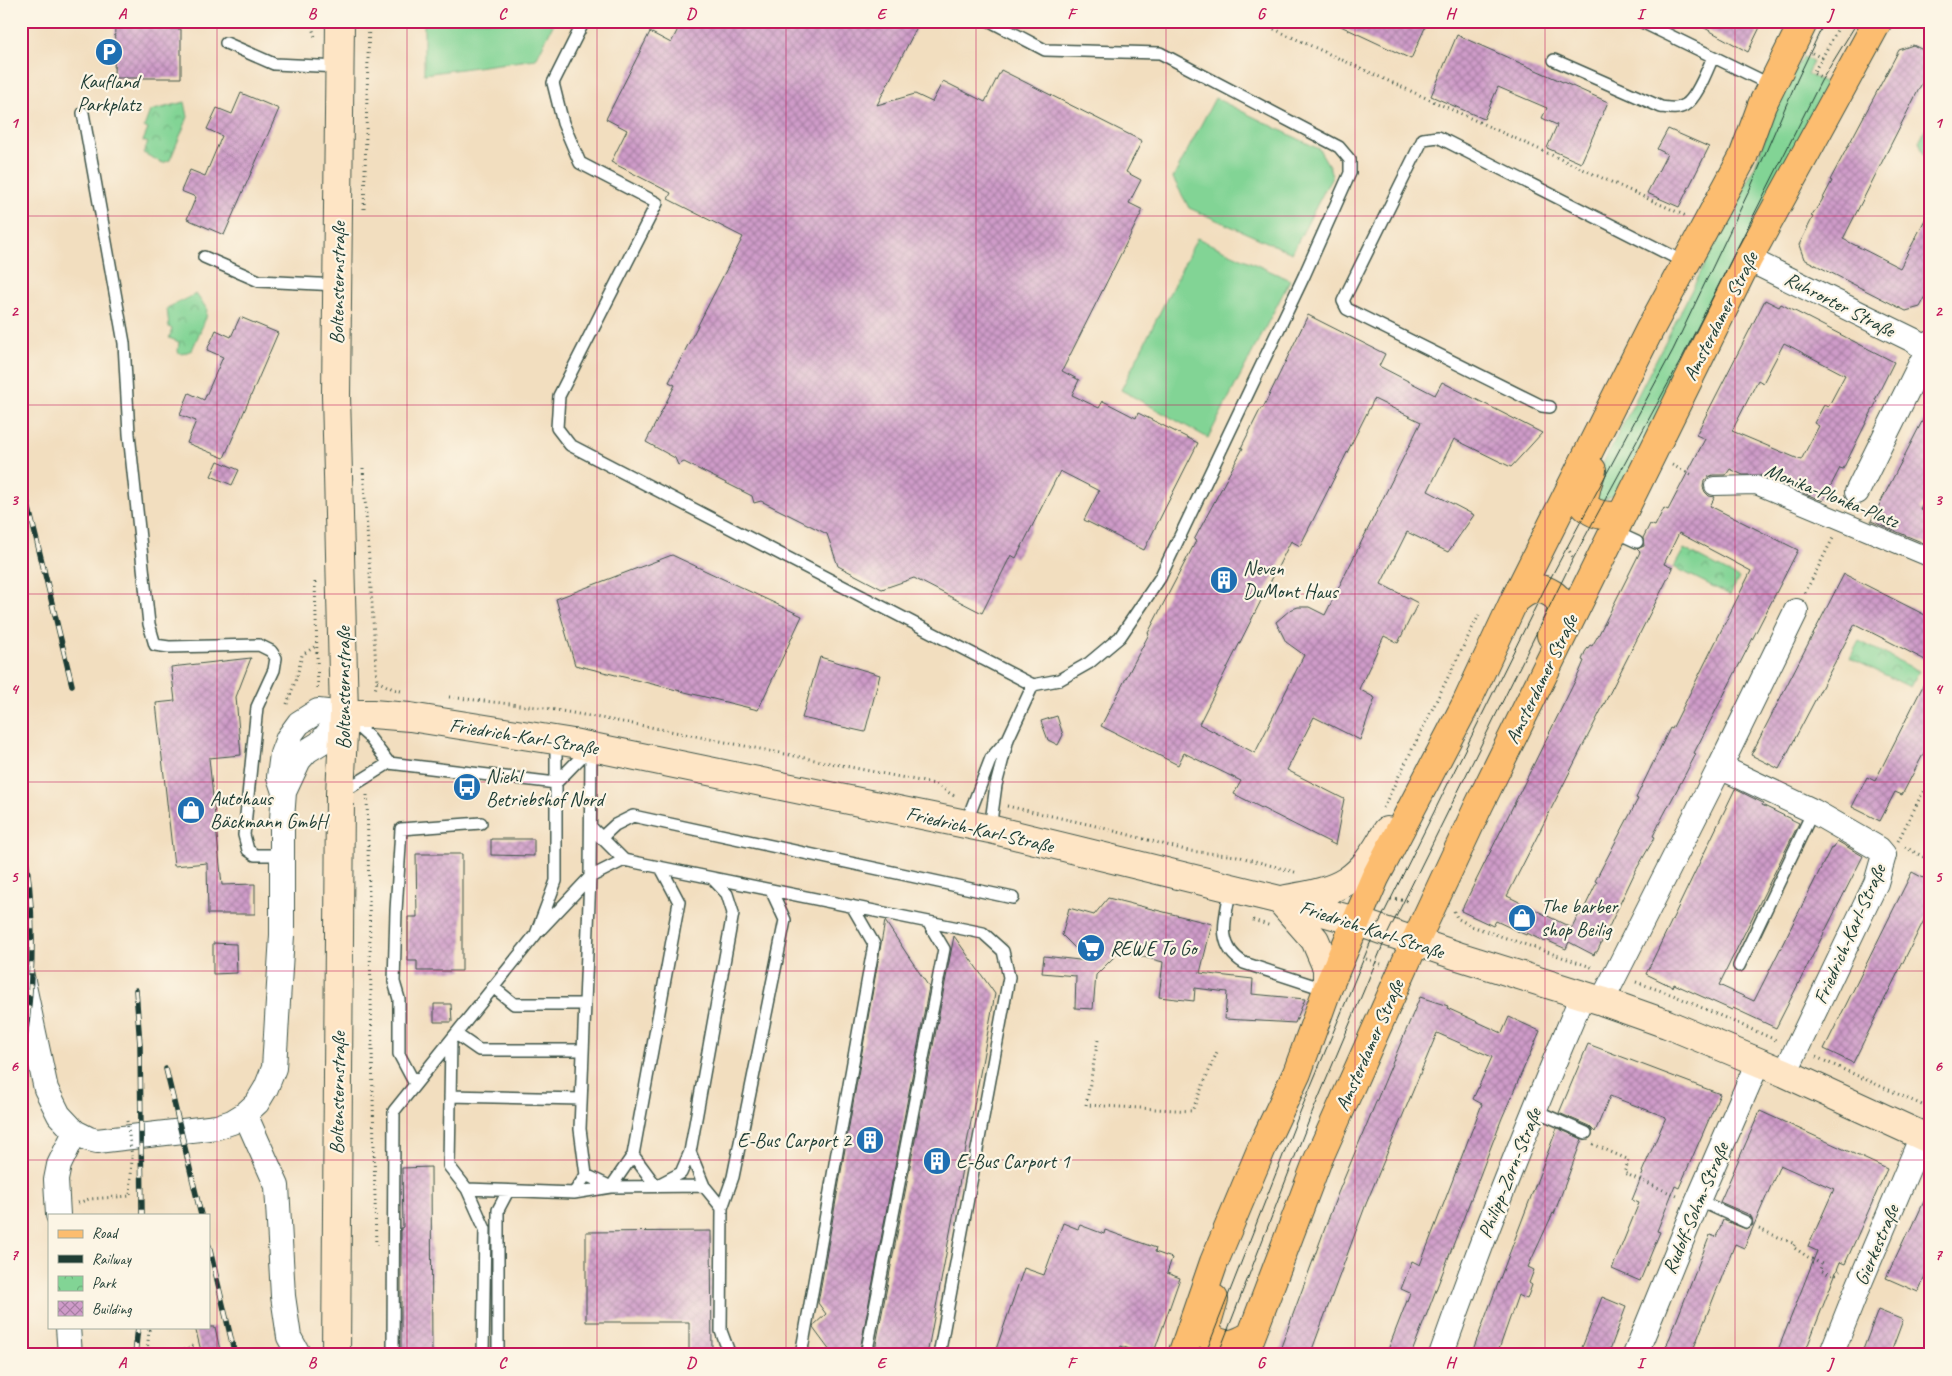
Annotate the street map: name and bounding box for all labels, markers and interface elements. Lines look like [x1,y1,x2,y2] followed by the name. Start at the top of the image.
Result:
[118,4,128,24] text: A
[308,4,318,24] text: B
[498,4,508,24] text: C
[686,4,697,24] text: D
[877,4,888,24] text: E
[1067,4,1078,24] text: F
[1257,4,1267,24] text: G
[1445,4,1457,24] text: H
[1637,4,1647,24] text: I
[1826,4,1835,24] text: J
[94,37,124,67] parking icon: Kaufland Parkplatz
[77,69,142,117] place label: Kaufland Parkplatz
[10,113,19,133] text: 1
[1934,113,1943,133] text: 1
[324,220,351,345] street label: Boltensternstraße
[1677,247,1764,385] street label: Amsterdamer Straße
[1781,266,1900,344] street label: Ruhrorter Straße
[10,301,19,321] text: 2
[1934,301,1943,321] text: 2
[1762,457,1904,534] street label: Monika-Plonka-Platz
[10,490,19,510] text: 3
[1934,490,1943,510] text: 3
[1243,556,1340,604] place label: Neven DuMont Haus
[1209,565,1239,595] building icon: Neven DuMont Haus
[1499,609,1584,748] street label: Amsterdamer Straße
[331,625,356,749] street label: Boltensternstraße
[10,679,19,699] text: 4
[1934,679,1943,699] text: 4
[448,712,601,761] street label: Friedrich-Karl-Straße
[486,764,607,812] place label: Niehl Betriebshof Nord
[452,772,482,802] bus stop icon: Niehl Betriebshof Nord
[210,786,330,834] place label: Autohaus Bäckmann GmbH
[176,795,206,825] shop icon: Autohaus Bäckmann GmbH
[904,800,1057,859] street label: Friedrich-Karl-Straße
[1808,859,1892,1008] street label: Friedrich-Karl-Straße
[11,867,20,887] text: 5
[1935,867,1944,887] text: 5
[1297,894,1448,965] street label: Friedrich-Karl-Straße
[1541,894,1619,942] place label: The barber shop Beilig
[1507,903,1537,933] shop icon: The barber shop Beilig
[1076,933,1106,963] supermarket icon: REWE To Go
[1110,936,1199,961] place label: REWE To Go
[1329,974,1410,1115] street label: Amsterdamer Straße
[324,1030,351,1155] street label: Boltensternstraße
[10,1056,19,1076] text: 6
[1934,1056,1943,1076] text: 6
[1472,1103,1547,1242] street label: Philipp-Zorn-Straße
[855,1125,885,1155] building icon: E-Bus Carport 2
[737,1128,853,1153] place label: E-Bus Carport 2
[1657,1138,1735,1277] street label: Rudolf-Sohm-Straße
[922,1146,952,1176] building icon: E-Bus Carport 1
[956,1149,1071,1174] place label: E-Bus Carport 1
[1848,1200,1905,1289] street label: Gierkestraße
[48,1214,210,1328] legend
[92,1224,119,1243] text: Road
[10,1245,19,1265] text: 7
[1934,1245,1943,1265] text: 7
[92,1250,133,1269] text: Railway
[92,1274,117,1293] text: Park
[92,1300,132,1319] text: Building
[118,1353,128,1373] text: A
[308,1353,318,1373] text: B
[498,1353,508,1373] text: C
[686,1353,697,1373] text: D
[877,1353,888,1373] text: E
[1067,1353,1078,1373] text: F
[1257,1353,1267,1373] text: G
[1445,1353,1457,1373] text: H
[1637,1353,1647,1373] text: I
[1826,1353,1835,1373] text: J

